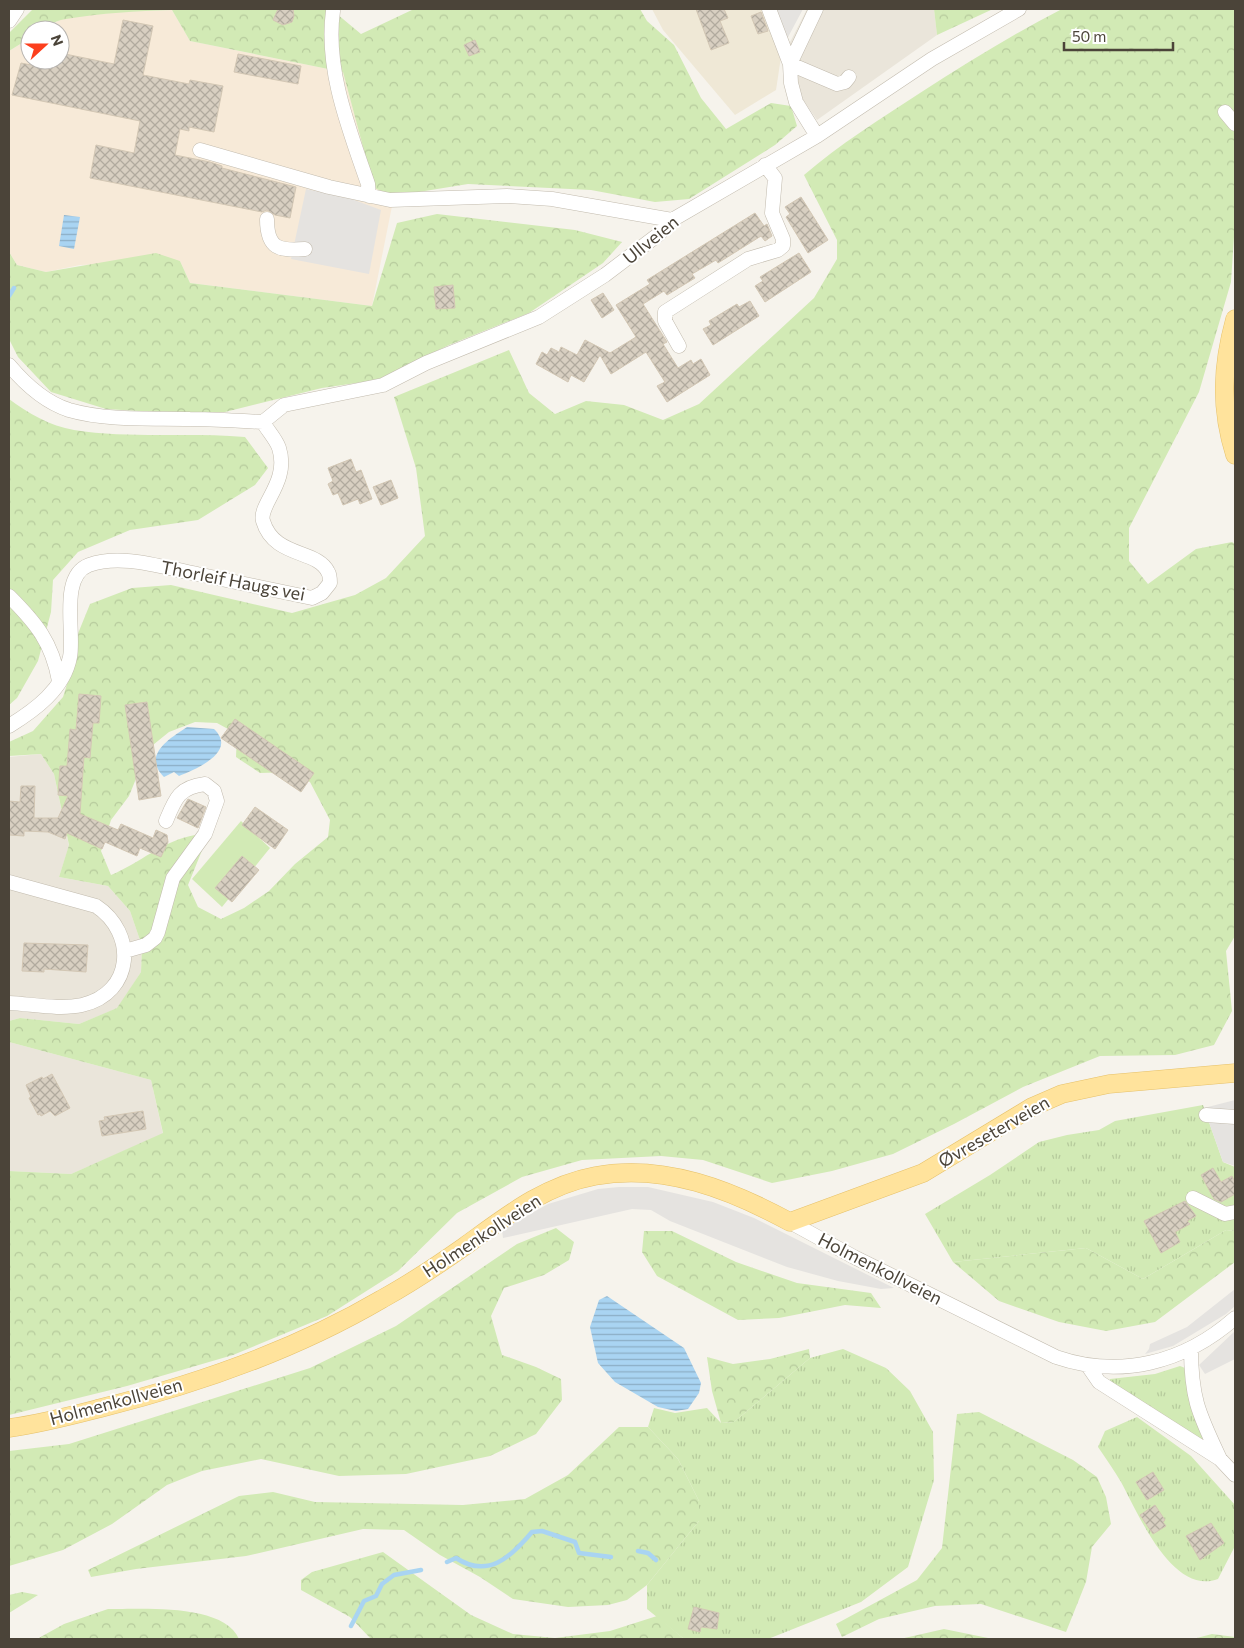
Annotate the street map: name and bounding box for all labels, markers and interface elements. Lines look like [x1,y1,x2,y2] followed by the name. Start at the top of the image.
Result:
[20,20,70,70] north arrow
[1064,20,1173,52] scale bar
[1072,27,1106,45] text: 50 m
[48,32,67,48] text: N
[618,210,683,268] street label: Ullveien
[159,555,307,605] street label: Thorleif Haugs vei
[934,1090,1053,1172] street label: Øvreseterveien
[418,1189,545,1282] street label: Holmenkollveien
[815,1227,946,1309] street label: Holmenkollveien
[47,1373,184,1429] street label: Holmenkollveien

